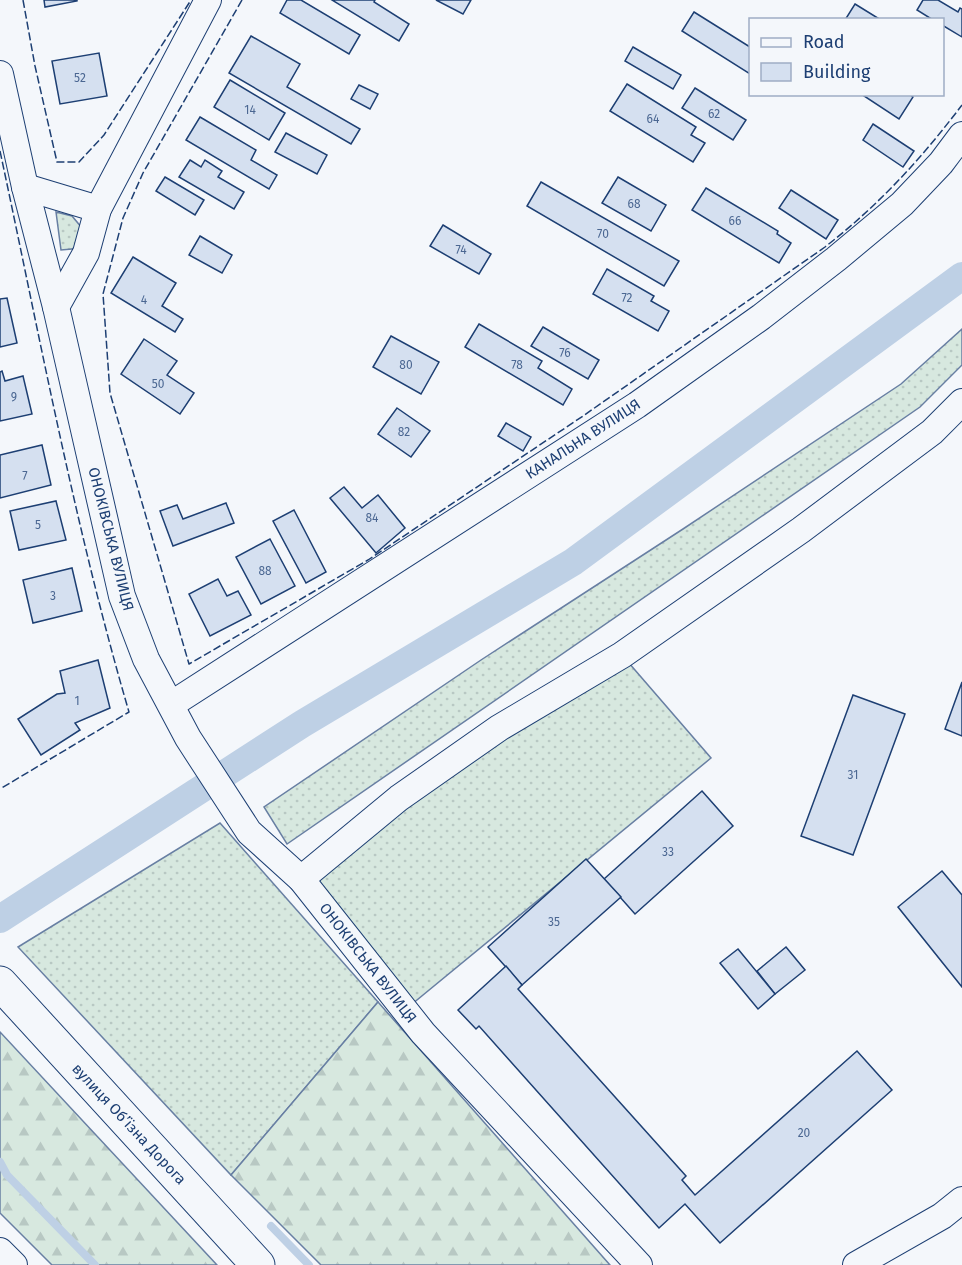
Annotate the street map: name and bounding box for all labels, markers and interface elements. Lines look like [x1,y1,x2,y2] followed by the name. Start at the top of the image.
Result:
[749,18,944,96] legend
[803,31,845,53] text: Road
[803,61,871,83] text: Building
[74,71,86,85] house number: 52
[244,103,256,117] house number: 14
[708,107,720,121] house number: 62
[647,112,660,126] house number: 64
[627,197,641,211] house number: 68
[729,214,741,228] house number: 66
[597,227,609,241] house number: 70
[455,243,467,257] house number: 74
[621,291,633,305] house number: 72
[141,293,148,307] house number: 4
[559,346,571,360] house number: 76
[399,358,413,372] house number: 80
[511,358,523,372] house number: 78
[152,377,165,391] house number: 50
[11,390,17,404] house number: 9
[522,395,644,483] street label: КАНАЛЬНА ВУЛИЦЯ
[398,425,410,439] house number: 82
[84,465,138,613] street label: ОНОКІВСЬКА ВУЛИЦЯ
[22,469,28,483] house number: 7
[366,511,379,525] house number: 84
[35,518,41,532] house number: 5
[258,564,272,578] house number: 88
[50,589,56,603] house number: 3
[74,694,80,708] house number: 1
[848,768,858,782] house number: 31
[662,845,674,859] house number: 33
[316,899,420,1027] street label: ОНОКІВСЬКА ВУЛИЦЯ
[548,915,560,929] house number: 35
[68,1060,190,1188] street label: вулиця Обʼїзна Дорога
[798,1126,811,1140] house number: 20

